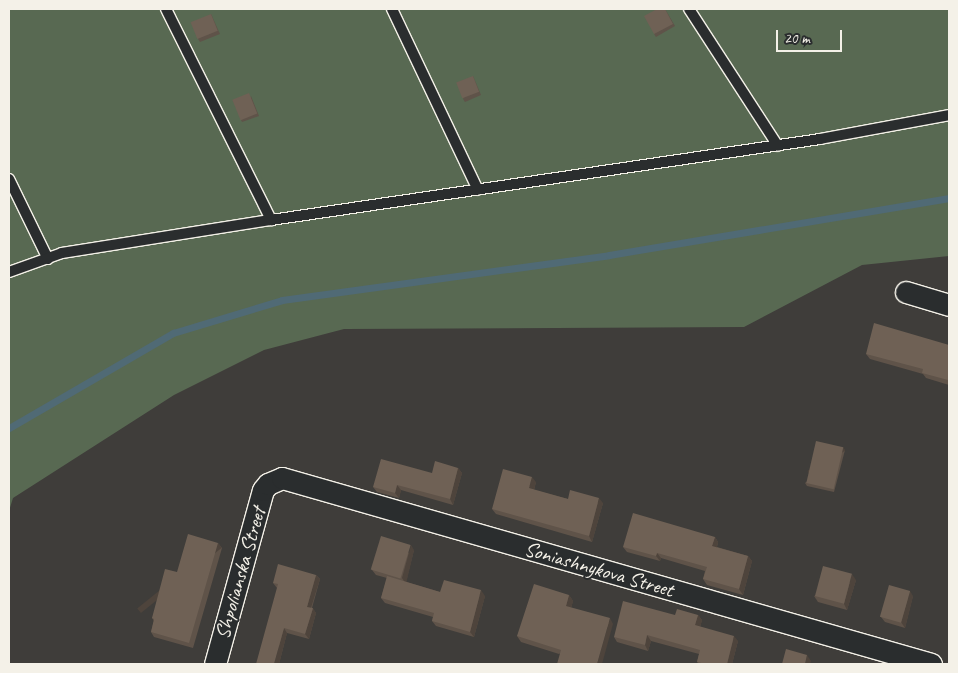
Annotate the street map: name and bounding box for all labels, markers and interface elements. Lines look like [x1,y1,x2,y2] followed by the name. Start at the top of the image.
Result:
[778,20,844,52] scale bar
[784,29,810,48] text: 20 m
[209,504,271,642] street label: Shpolianska Street
[521,536,677,602] street label: Soniashnykova Street

